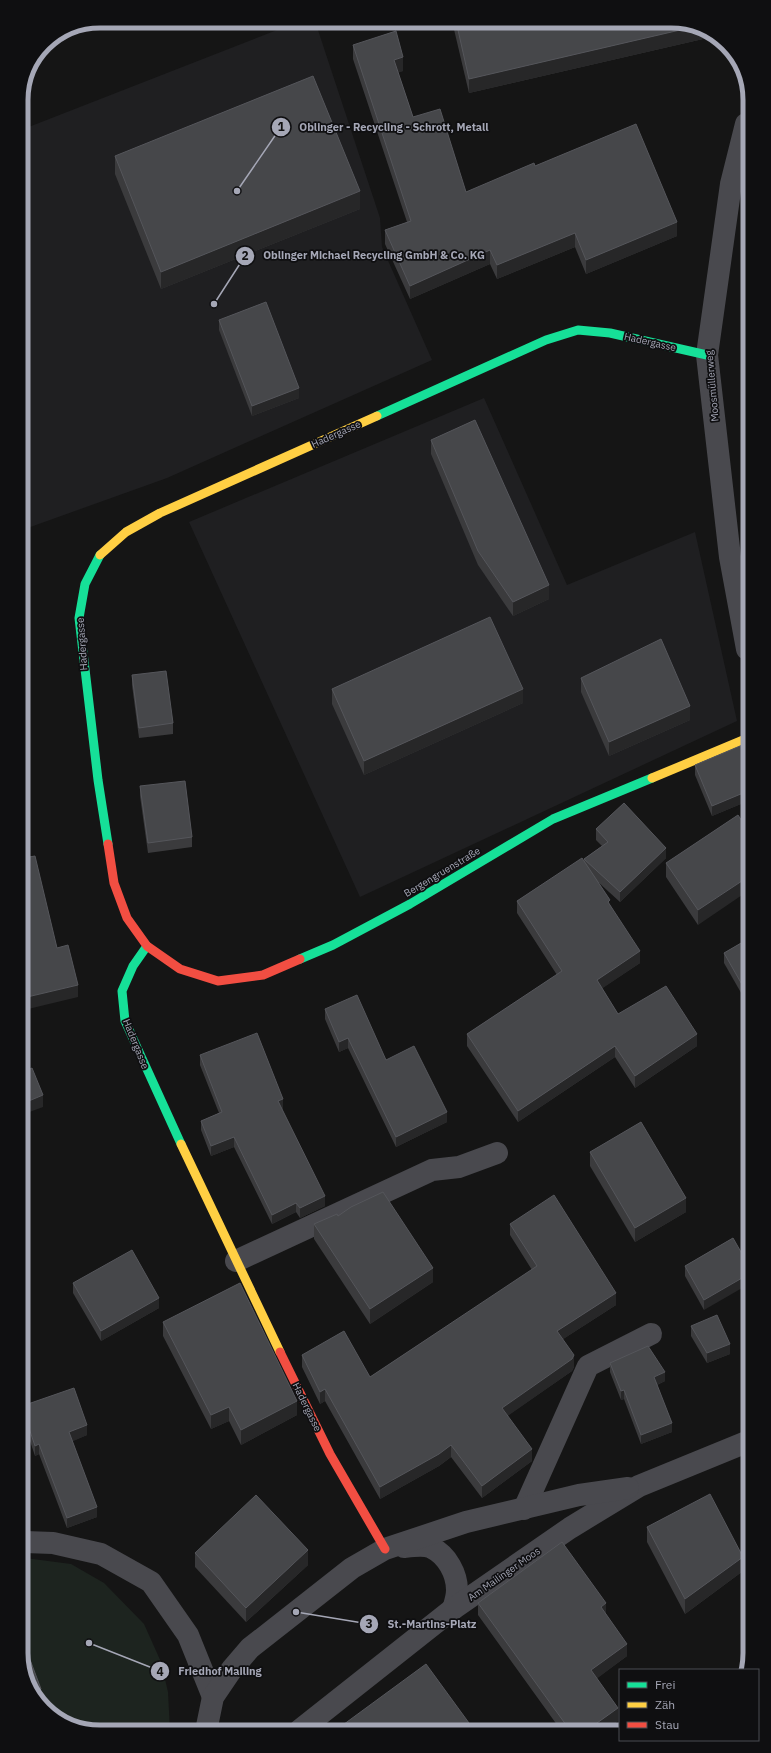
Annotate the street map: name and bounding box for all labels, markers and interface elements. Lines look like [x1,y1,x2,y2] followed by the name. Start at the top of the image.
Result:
[271,115,496,138] callout: Oblinger - Recycling - Schrott, Metall
[277,119,285,134] text: 1
[299,120,489,134] text: Oblinger - Recycling - Schrott, Metall
[235,244,493,267] callout: Oblinger Michael Recycling GmbH & Co. KG
[241,248,249,263] text: 2
[263,248,485,262] text: Oblinger Michael Recycling GmbH & Co. KG
[623,330,678,354] street label: Hadergasse
[702,349,722,422] street label: Moosmüllerweg
[309,417,363,451] street label: Hadergasse
[74,617,90,671] street label: Hadergasse
[401,844,483,900] street label: Bergengruenstraße
[120,1017,152,1071] street label: Hadergasse
[290,1380,325,1434] street label: Hadergasse
[465,1544,543,1604] street label: Am Mailinger Moos
[359,1613,485,1636] callout: St.-Martins-Platz
[365,1616,373,1631] text: 3
[387,1617,477,1631] text: St.-Martins-Platz
[150,1660,269,1683] callout: Friedhof Mailing
[156,1664,164,1679] text: 4
[178,1664,263,1678] text: Friedhof Mailing
[619,1669,759,1741] legend
[655,1677,675,1692] text: Frei
[655,1697,675,1712] text: Zäh
[655,1717,679,1732] text: Stau

